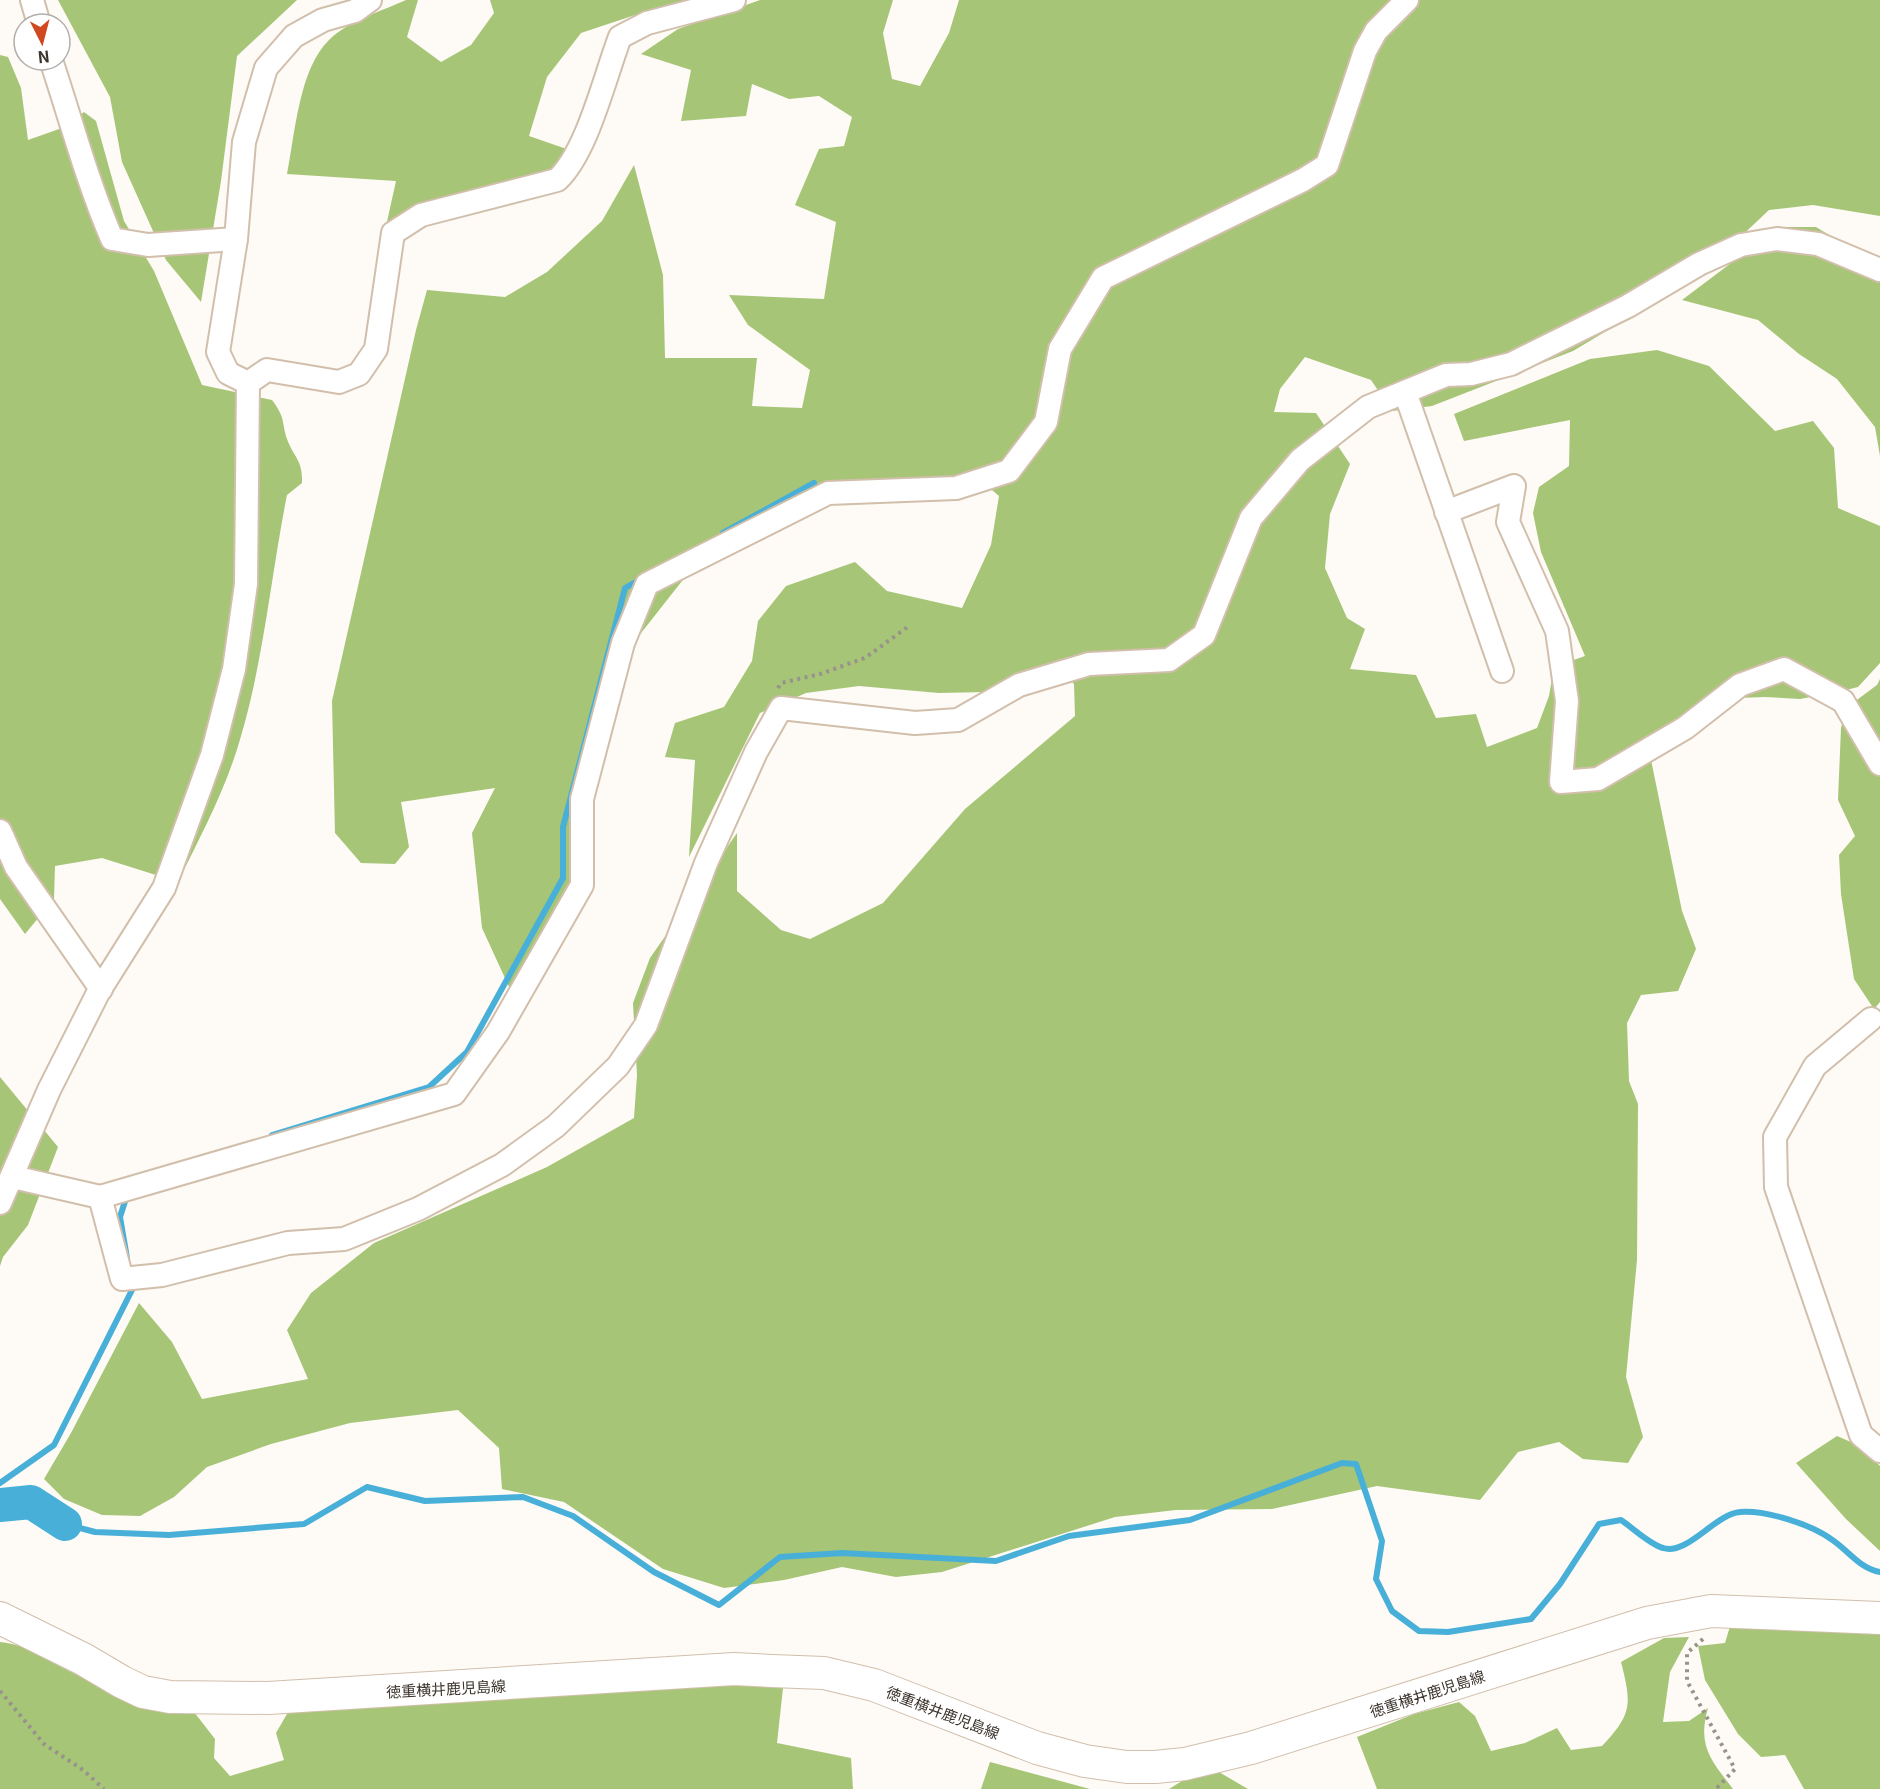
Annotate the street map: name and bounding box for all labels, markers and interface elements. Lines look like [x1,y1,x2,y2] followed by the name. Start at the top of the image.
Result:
[12,12,72,72] north arrow
[36,45,51,70] text: N
[1367,1664,1487,1722] street label: 徳重横井鹿児島線
[386,1674,506,1702] street label: 徳重横井鹿児島線
[883,1681,1003,1743] street label: 徳重横井鹿児島線

